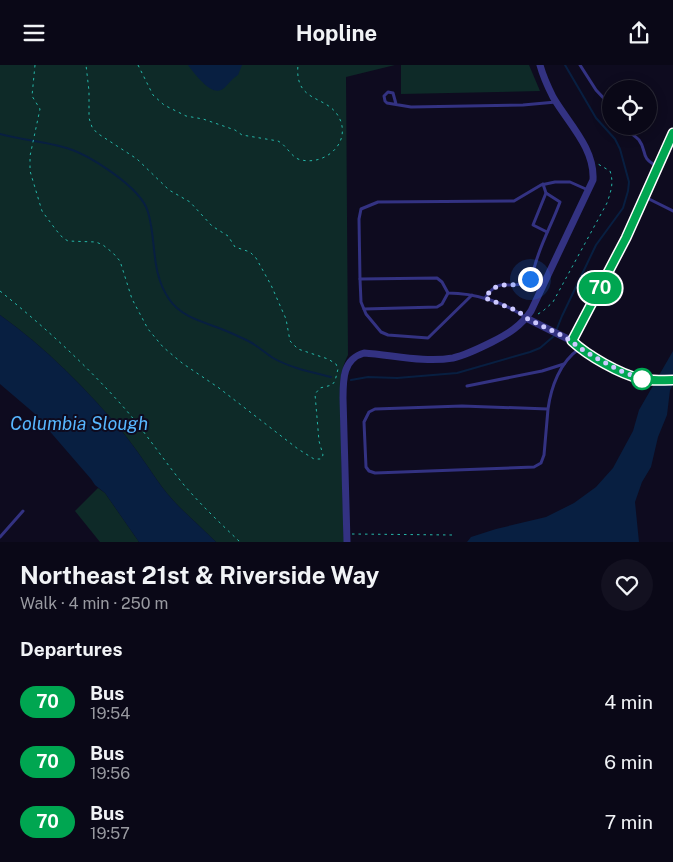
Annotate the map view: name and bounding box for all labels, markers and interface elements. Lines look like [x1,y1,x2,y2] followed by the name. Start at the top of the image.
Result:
[20,19,48,47] icon: menu
[625,19,653,47] icon: share
[296,20,377,46] text: Hopline
[602,80,657,135] map controls
[602,80,657,135] button: locate
[518,267,543,292] your location
[578,272,622,304] line badge: 70
[589,277,611,298] text: 70
[631,368,653,390] unlabelled marker
[10,413,148,434] water label: Columbia Slough
[601,559,653,611] button: heart
[20,561,379,589] text: Northeast 21st & Riverside Way
[20,594,168,613] text: Walk · 4 min · 250 m
[20,638,123,660] text: Departures
[90,682,124,704] text: Bus
[36,691,59,712] text: 70
[604,691,653,713] text: 4 min
[90,704,130,723] text: 19:54
[90,742,124,764] text: Bus
[36,751,59,772] text: 70
[604,751,653,773] text: 6 min
[90,764,130,783] text: 19:56
[90,802,124,824] text: Bus
[36,811,59,832] text: 70
[605,811,653,833] text: 7 min
[90,824,130,843] text: 19:57

